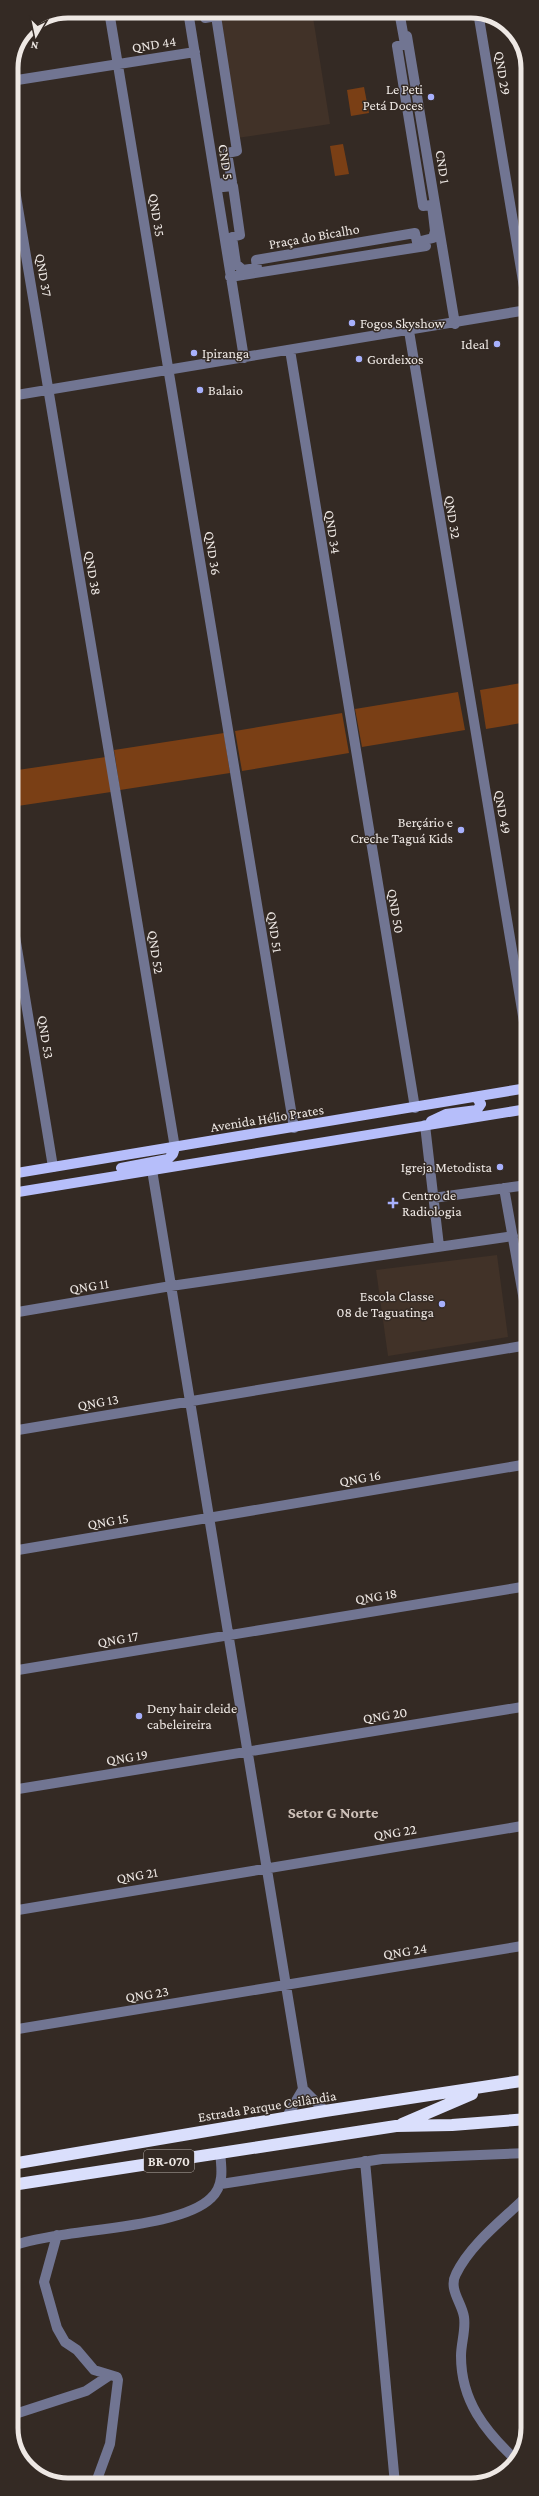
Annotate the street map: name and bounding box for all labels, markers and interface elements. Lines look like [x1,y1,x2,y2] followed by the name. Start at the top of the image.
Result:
[16,16,56,56] north arrow
[131,33,177,55] street label: QND 44
[29,39,39,52] text: N
[492,50,514,96] street label: QND 29
[363,81,423,113] place label: Le Peti Petá Doces
[426,92,436,102] marker: Le Peti Petá Doces
[215,143,237,181] street label: CND 5
[432,149,454,185] street label: CND 1
[146,192,168,238] street label: QND 35
[267,220,361,252] street label: Praça do Bicalho
[32,252,56,298] street label: QND 37
[360,315,446,331] place label: Fogos Skyshow
[347,318,357,328] marker: Fogos Skyshow
[461,336,489,352] place label: Ideal
[492,339,502,349] marker: Ideal
[202,345,250,361] place label: Ipiranga
[189,348,199,358] marker: Ipiranga
[367,351,423,367] place label: Gordeixos
[354,354,364,364] marker: Gordeixos
[208,382,243,398] place label: Balaio
[195,385,205,395] marker: Balaio
[442,494,464,540] street label: QND 32
[322,509,344,555] street label: QND 34
[202,530,224,576] street label: QND 36
[81,550,105,596] street label: QND 38
[491,789,515,835] street label: QND 49
[350,814,453,846] place label: Berçário e Creche Taguá Kids
[456,825,466,835] marker: Berçário e Creche Taguá Kids
[384,887,408,935] street label: QND 50
[264,910,286,954] street label: QND 51
[145,929,167,975] street label: QND 52
[35,1014,57,1060] street label: QND 53
[209,1101,325,1135] street label: Avenida Hélio Prates
[401,1159,493,1176] place label: Igreja Metodista
[495,1162,505,1172] marker: Igreja Metodista
[402,1187,462,1219] place label: Centro de Radiologia
[387,1197,399,1209] marker: Centro de Radiologia
[68,1275,110,1297] street label: QNG 11
[336,1288,435,1320] place label: Escola Classe 08 de Taguatinga
[437,1299,447,1309] marker: Escola Classe 08 de Taguatinga
[76,1391,120,1413] street label: QNG 13
[338,1466,382,1490] street label: QNG 16
[86,1510,130,1532] street label: QNG 15
[354,1585,398,1607] street label: QNG 18
[96,1627,140,1650] street label: QNG 17
[147,1700,237,1732] place label: Deny hair cleide cabeleireira
[362,1704,408,1726] street label: QNG 20
[134,1711,144,1721] marker: Deny hair cleide cabeleireira
[105,1746,149,1768] street label: QNG 19
[288,1804,379,1821] district label: Setor G Norte
[372,1821,418,1843] street label: QNG 22
[115,1863,159,1886] street label: QNG 21
[382,1940,428,1962] street label: QNG 24
[124,1983,170,2005] street label: QNG 23
[197,2087,338,2125] street label: Estrada Parque Ceilândia
[144,2150,194,2172] road number: BR-070

